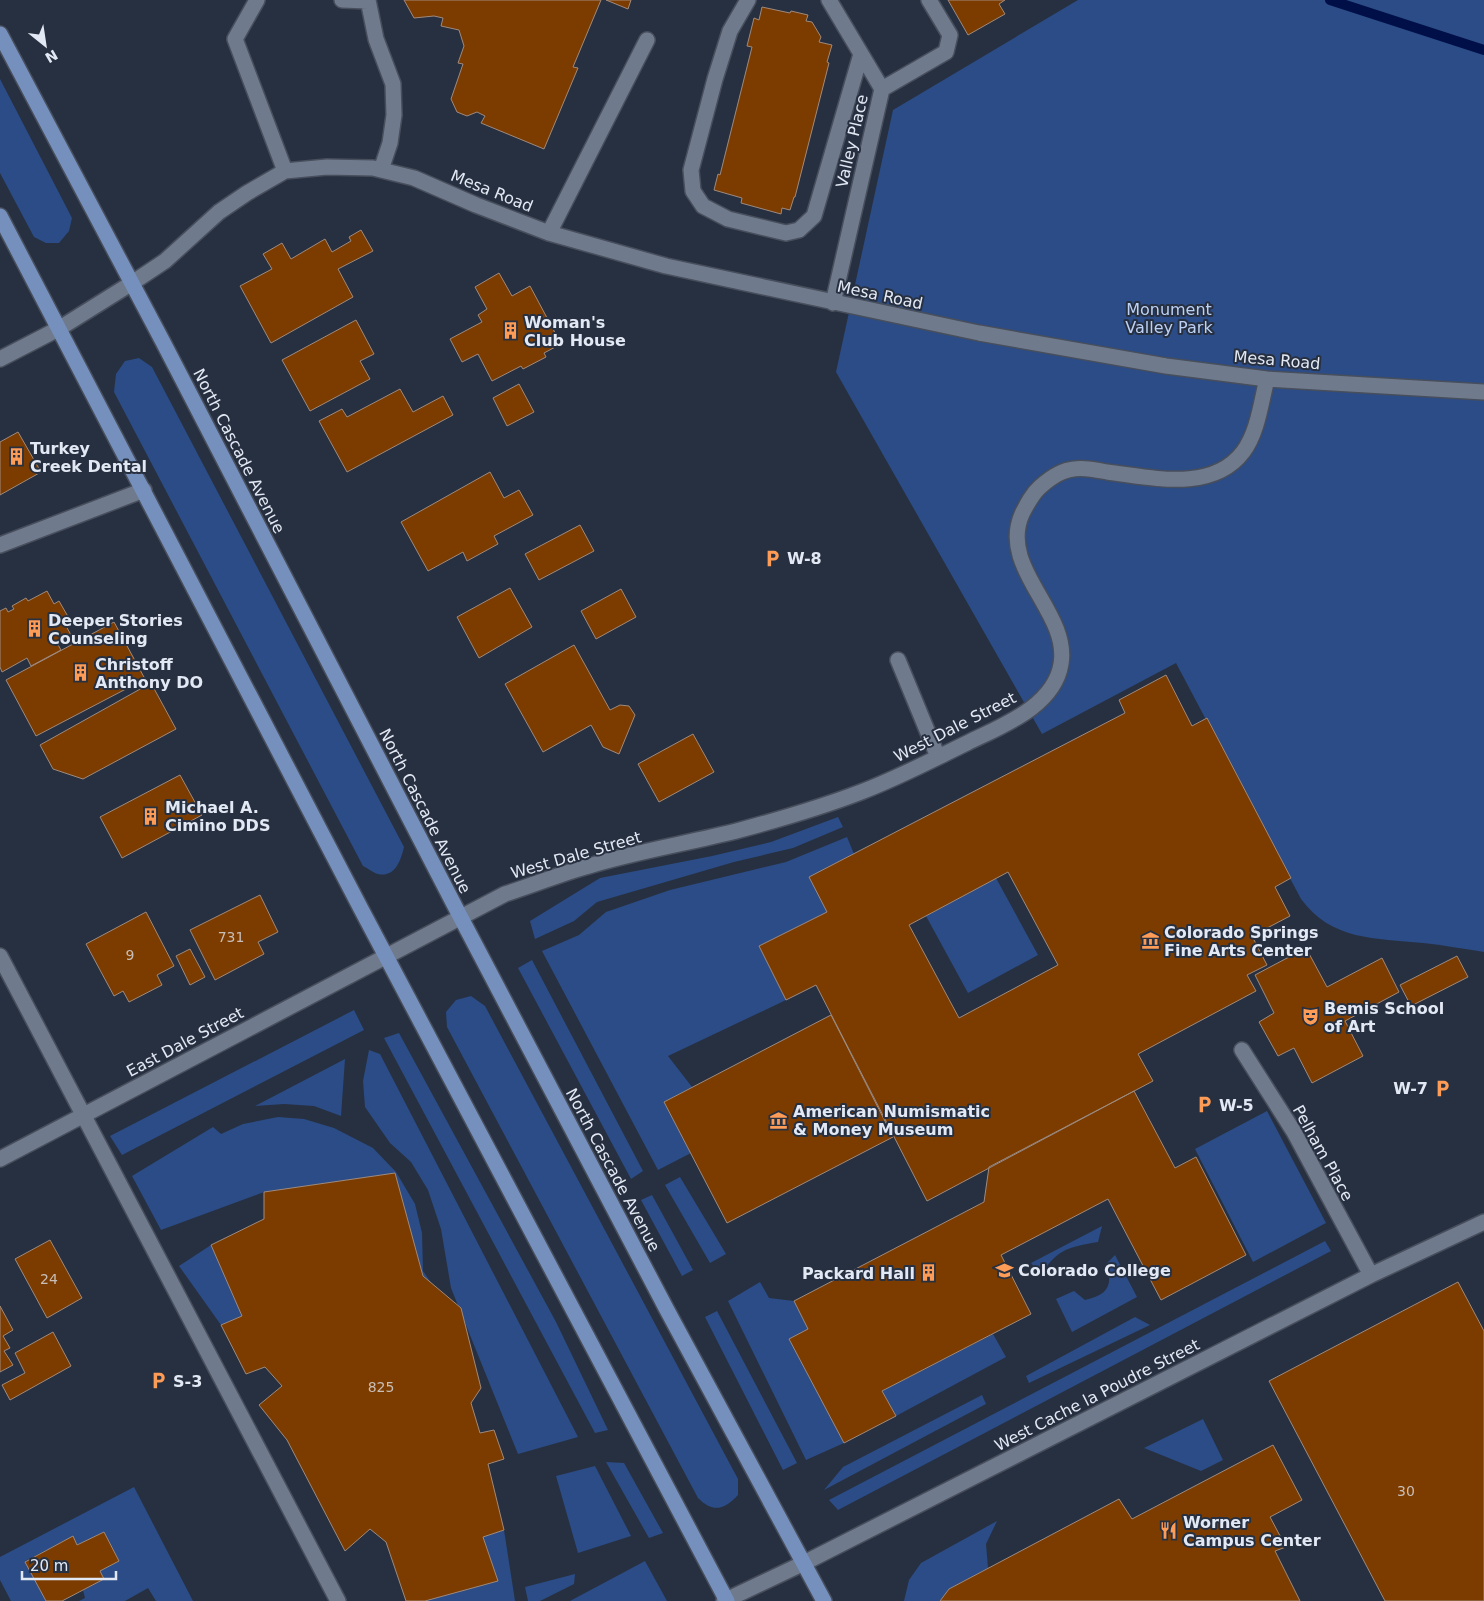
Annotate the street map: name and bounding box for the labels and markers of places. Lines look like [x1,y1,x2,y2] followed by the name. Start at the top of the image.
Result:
[524,313,626,350] place label: Woman's Club House
[500,321,520,341] building icon: Woman's Club House
[30,439,147,476] place label: Turkey Creek Dental
[6,447,26,467] building icon: Turkey Creek Dental
[763,548,783,568] parking icon: W-8
[787,549,822,568] place label: W-8
[48,611,183,648] place label: Deeper Stories Counseling
[24,619,44,639] building icon: Deeper Stories Counseling
[95,655,203,692] place label: Christoff Anthony DO
[71,663,91,683] building icon: Christoff Anthony DO
[165,798,270,835] place label: Michael A. Cimino DDS
[141,806,161,826] building icon: Michael A. Cimino DDS
[1164,923,1319,960] place label: Colorado Springs Fine Arts Center
[1140,931,1160,951] museum icon: Colorado Springs Fine Arts Center
[1324,999,1444,1036] place label: Bemis School of Art
[1300,1007,1320,1027] theatre icon: Bemis School of Art
[1432,1078,1452,1098] parking icon: W-7
[1393,1079,1428,1098] place label: W-7
[1195,1095,1215,1115] parking icon: W-5
[1219,1096,1254,1115] place label: W-5
[793,1102,990,1139] place label: American Numismatic & Money Museum
[769,1110,789,1130] museum icon: American Numismatic & Money Museum
[994,1260,1014,1280] school or university icon: Colorado College
[1018,1261,1171,1280] place label: Colorado College
[919,1263,939,1283] building icon: Packard Hall
[802,1264,915,1283] place label: Packard Hall
[149,1371,169,1391] parking icon: S-3
[173,1372,202,1391] place label: S-3
[1183,1513,1321,1550] place label: Worner Campus Center
[1159,1521,1179,1541] restaurant icon: Worner Campus Center

